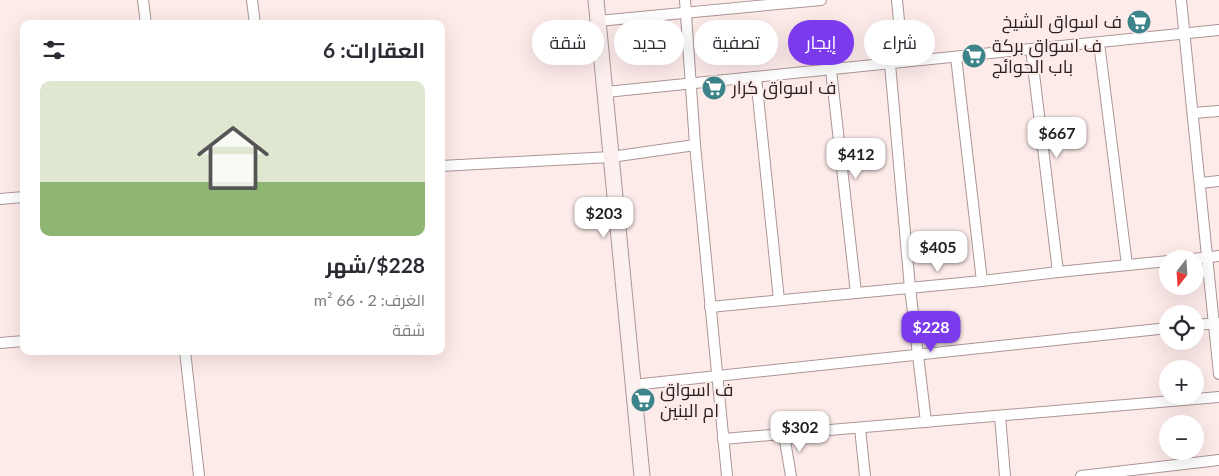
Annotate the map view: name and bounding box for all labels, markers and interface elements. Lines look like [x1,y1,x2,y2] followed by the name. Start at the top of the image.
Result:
[1126,9,1152,35] supermarket icon: ف اسواق الشيخ
[1002,10,1122,34] place label: ف اسواق الشيخ
[532,20,604,65] chip: شقة
[614,20,684,65] chip: جديد
[694,20,778,65] chip: تصفية
[788,20,854,65] chip: إيجار
[864,20,935,65] chip: شراء
[992,34,1102,79] place label: ف اسواق بركة باب الحوائج
[40,36,68,64] icon: filters
[323,37,425,62] text: العقارات: 6
[961,43,987,69] supermarket icon: ف اسواق بركة باب الحوائج
[701,75,727,101] supermarket icon: ف اسواق كرار
[731,76,837,100] place label: ف اسواق كرار
[188,113,278,203] icon: home
[1027,116,1087,159] pin: $667
[1038,123,1076,142] text: $667
[826,138,886,180] pin: $412
[837,144,875,163] text: $412
[574,196,634,239] pin: $203
[585,203,623,222] text: $203
[908,230,968,273] pin: $405
[919,237,957,256] text: $405
[1159,250,1204,295] north arrow
[1159,250,1204,460] map controls
[325,252,425,277] text: $228/شهر
[314,290,425,309] text: الغرف: 2 · 66 m²
[1159,305,1204,350] button: locate
[901,310,961,353] pin: $228
[912,317,950,336] text: $228
[392,320,425,339] text: شقة
[1159,360,1204,405] button: +
[660,378,734,423] place label: ف اسواق ام البنين
[630,387,656,413] supermarket icon: ف اسواق ام البنين
[770,410,830,453] pin: $302
[1159,415,1204,460] button: −
[781,417,819,436] text: $302

